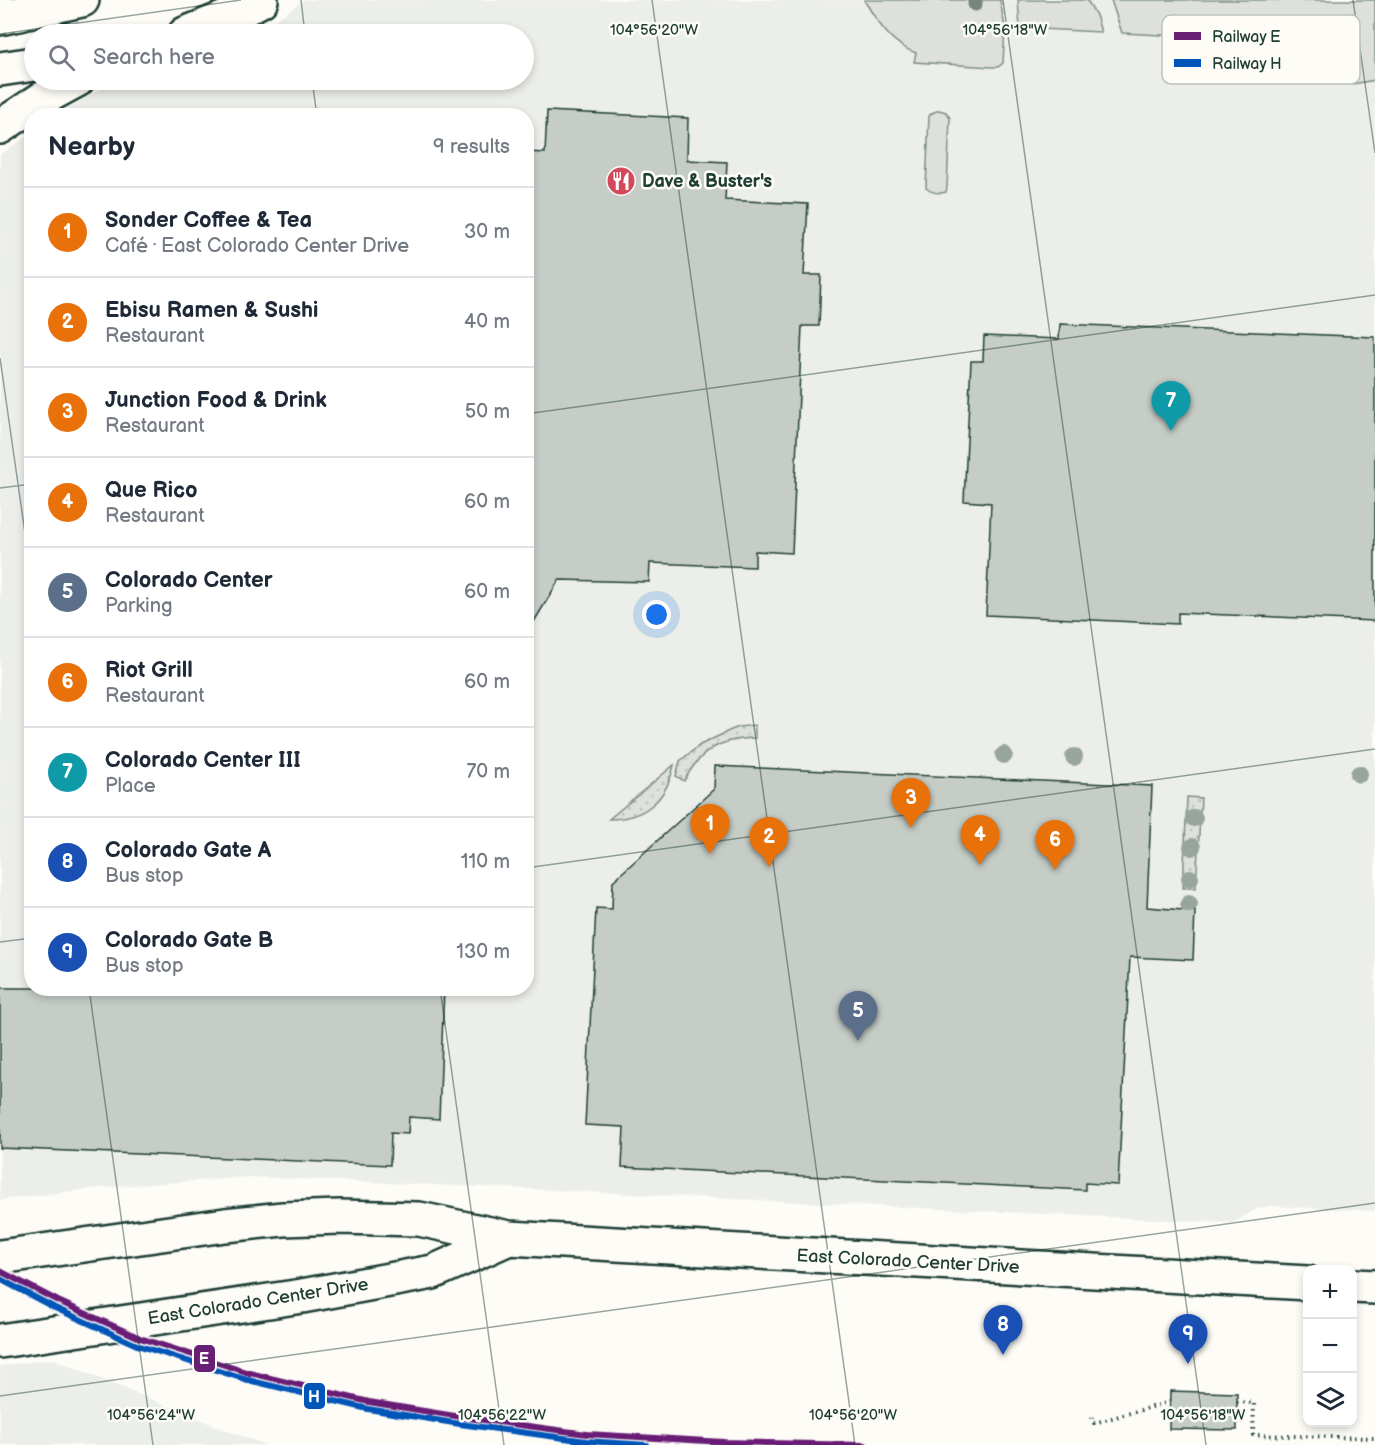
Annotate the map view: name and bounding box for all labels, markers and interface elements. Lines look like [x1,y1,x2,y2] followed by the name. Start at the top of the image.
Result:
[1162,15,1360,84] legend
[610,21,698,40] text: 104°56'20"W
[962,21,1048,40] text: 104°56'18"W
[24,24,534,90] search box
[1212,28,1280,47] text: Railway E
[45,41,78,74] icon: search
[93,44,215,71] text: Search here
[1212,55,1282,74] text: Railway H
[48,132,135,163] text: Nearby
[433,135,510,159] text: 9 results
[605,165,637,197] restaurant icon: Dave & Buster's
[642,171,772,192] place label: Dave & Buster's
[105,207,312,234] text: Sonder Coffee & Tea
[63,220,72,244] text: 1
[464,220,510,244] text: 30 m
[105,234,409,258] text: Café · East Colorado Center Drive
[105,297,319,324] text: Ebisu Ramen & Sushi
[62,310,73,334] text: 2
[464,310,510,334] text: 40 m
[105,324,205,348] text: Restaurant
[1152,382,1190,431] pin: 7
[105,387,327,414] text: Junction Food & Drink
[62,400,73,424] text: 3
[465,400,510,424] text: 50 m
[105,414,205,438] text: Restaurant
[105,477,198,504] text: Que Rico
[62,490,73,514] text: 4
[464,490,510,514] text: 60 m
[105,504,205,528] text: Restaurant
[105,567,272,594] text: Colorado Center
[62,580,73,604] text: 5
[464,580,510,604] text: 60 m
[105,594,173,618] text: Parking
[642,600,671,629] your location
[105,657,193,684] text: Riot Grill
[61,670,74,694] text: 6
[464,670,510,694] text: 60 m
[105,684,205,708] text: Restaurant
[105,747,301,774] text: Colorado Center III
[62,760,73,784] text: 7
[466,760,510,784] text: 70 m
[105,774,156,798] text: Place
[892,778,930,828] pin: 3
[690,804,730,854] pin: 1
[960,816,1000,865] pin: 4
[750,818,788,867] pin: 2
[1036,820,1074,870] pin: 6
[105,837,271,864] text: Colorado Gate A
[61,850,74,874] text: 8
[461,850,510,874] text: 110 m
[105,864,184,888] text: Bus stop
[105,927,273,954] text: Colorado Gate B
[62,940,73,964] text: 9
[456,940,510,964] text: 130 m
[105,954,184,978] text: Bus stop
[838,992,878,1041] pin: 5
[796,1245,1020,1278] street label: East Colorado Center Drive
[1303,1265,1357,1427] map controls
[1303,1265,1357,1319] button: +
[146,1274,370,1329] street label: East Colorado Center Drive
[984,1306,1022,1355] pin: 8
[1168,1314,1208,1364] pin: 9
[1303,1319,1357,1373] button: −
[193,1344,216,1373] line badge: E
[199,1350,209,1369] text: E
[1303,1373,1357,1427] button: layers
[303,1382,326,1410] line badge: H
[308,1388,320,1407] text: H
[107,1406,195,1425] text: 104°56'24"W
[458,1406,546,1425] text: 104°56'22"W
[809,1406,897,1425] text: 104°56'20"W
[1160,1406,1246,1425] text: 104°56'18"W

